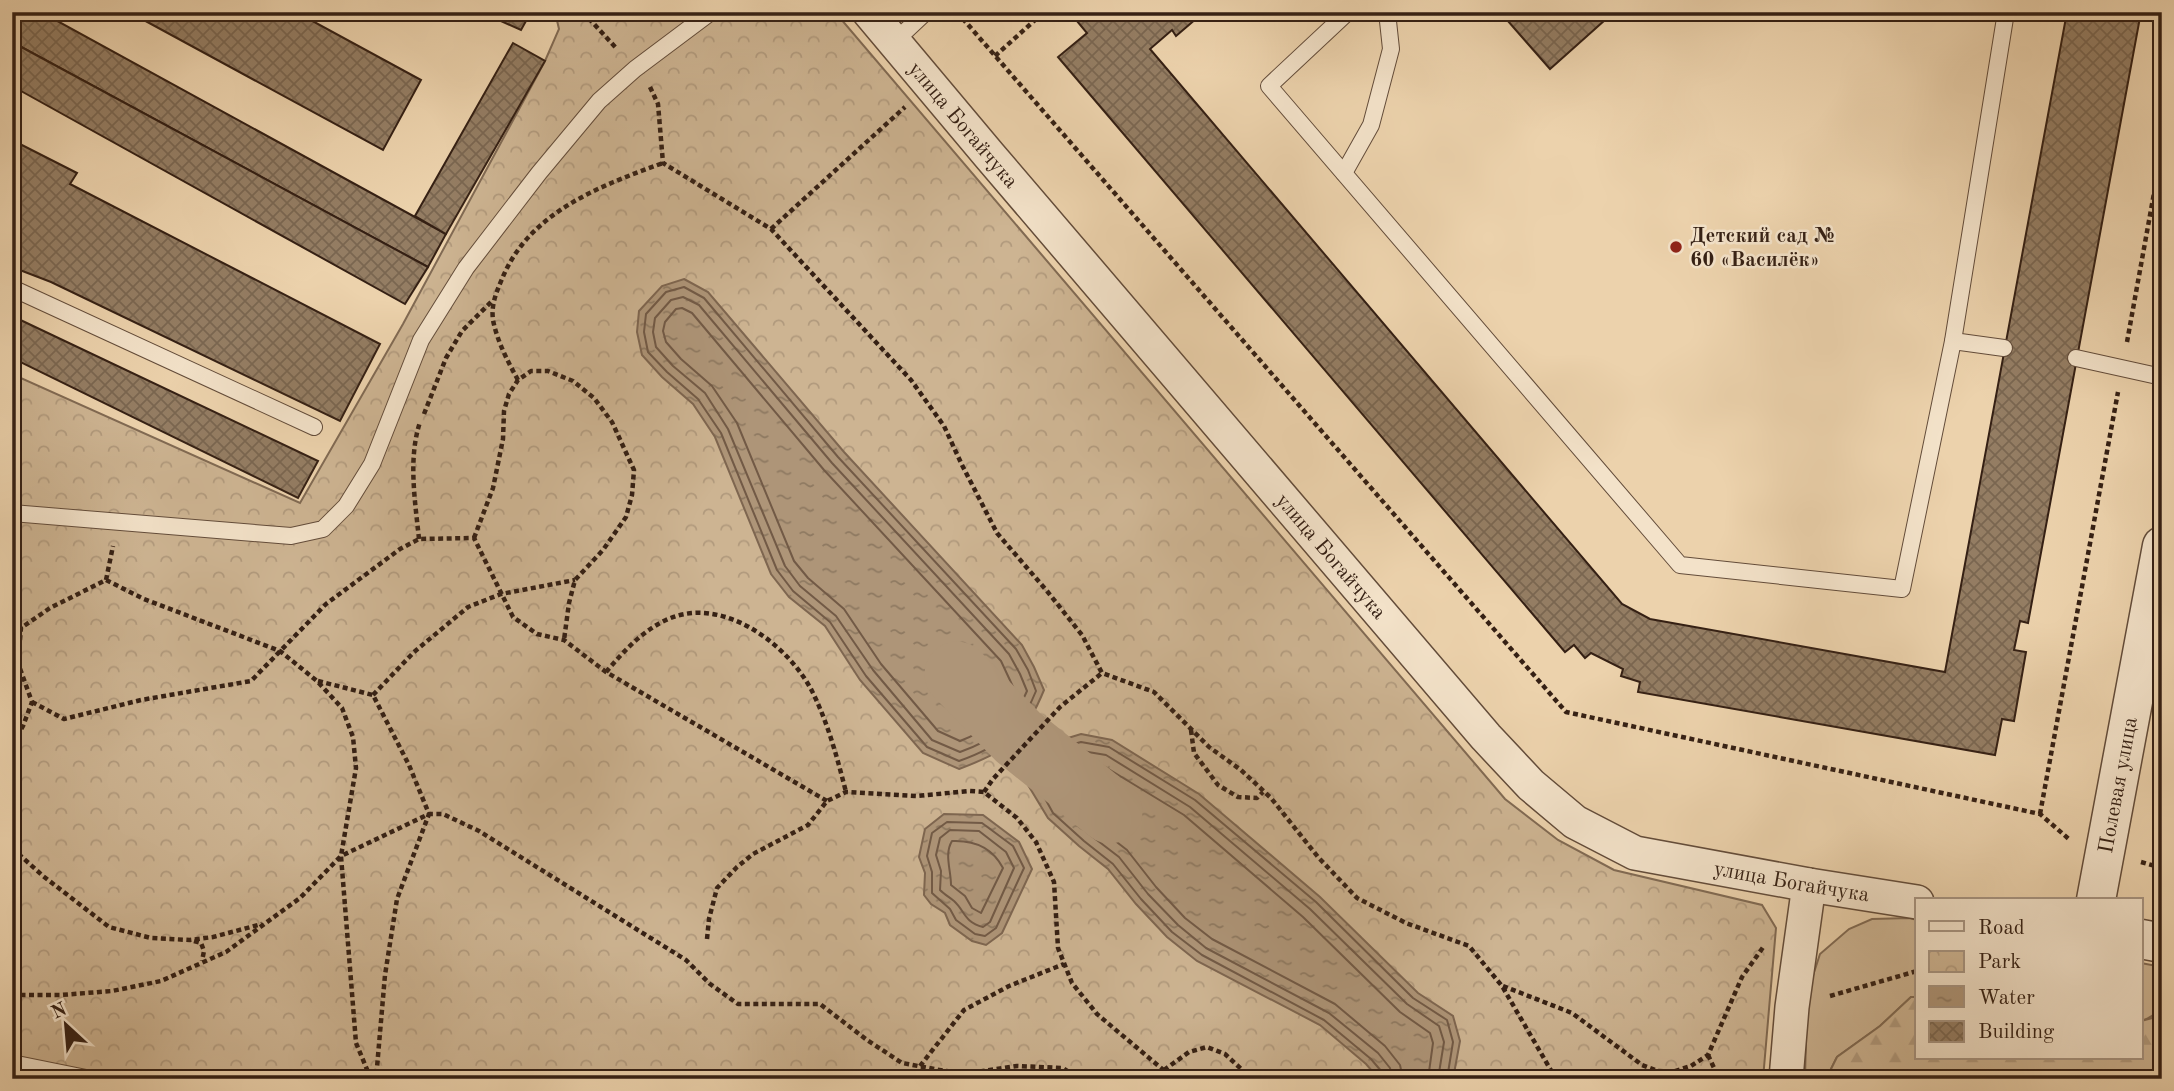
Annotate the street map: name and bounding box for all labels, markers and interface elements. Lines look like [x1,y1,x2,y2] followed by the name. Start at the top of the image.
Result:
[904,58,1021,193] street label: улица Богайчука
[1690,226,1836,271] place label: Детский сад № 60 «Василёк»
[1668,239,1684,255] marker: Детский сад № 60 «Василёк»
[1271,490,1389,624] street label: улица Богайчука
[2096,715,2142,855] street label: Полевая улица
[1712,859,1871,906] street label: улица Богайчука
[1915,898,2142,1060] legend
[1978,918,2025,939] text: Road
[1978,952,2021,973] text: Park
[1978,988,2035,1009] text: Water
[32,990,102,1060] north arrow
[49,1000,71,1024] text: N
[1978,1022,2055,1043] text: Building

